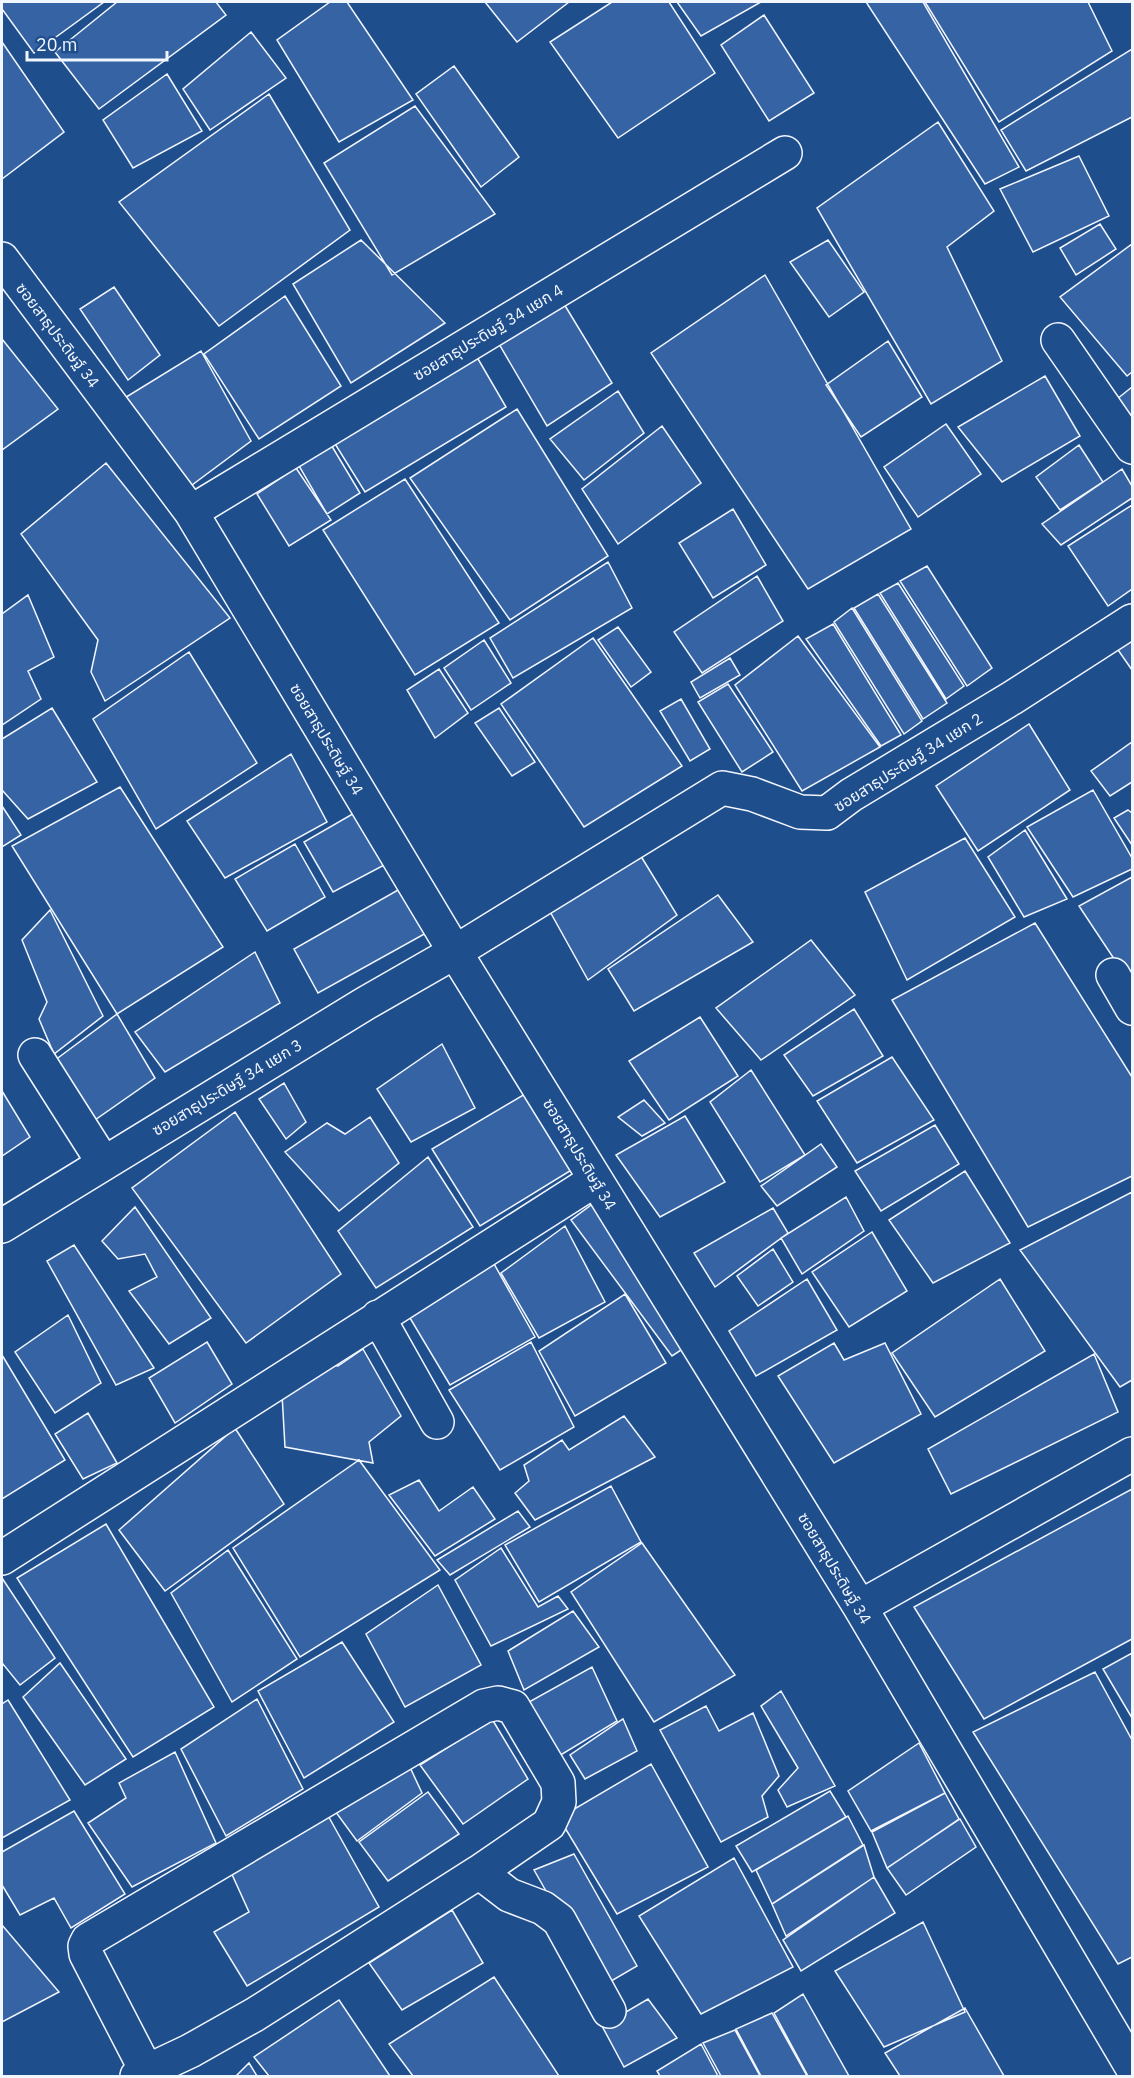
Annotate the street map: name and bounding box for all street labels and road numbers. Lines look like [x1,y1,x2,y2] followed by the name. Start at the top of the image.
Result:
[12,278,104,392] street label: ซอยสาธุประดิษฐ์ 34
[409,279,567,385] street label: ซอยสาธุประดิษฐ์ 34 แยก 4
[286,680,368,798] street label: ซอยสาธุประดิษฐ์ 34
[830,708,986,816] street label: ซอยสาธุประดิษฐ์ 34 แยก 2
[148,1034,306,1140] street label: ซอยสาธุประดิษฐ์ 34 แยก 3
[539,1095,621,1213] street label: ซอยสาธุประดิษฐ์ 34
[794,1509,876,1627] street label: ซอยสาธุประดิษฐ์ 34

